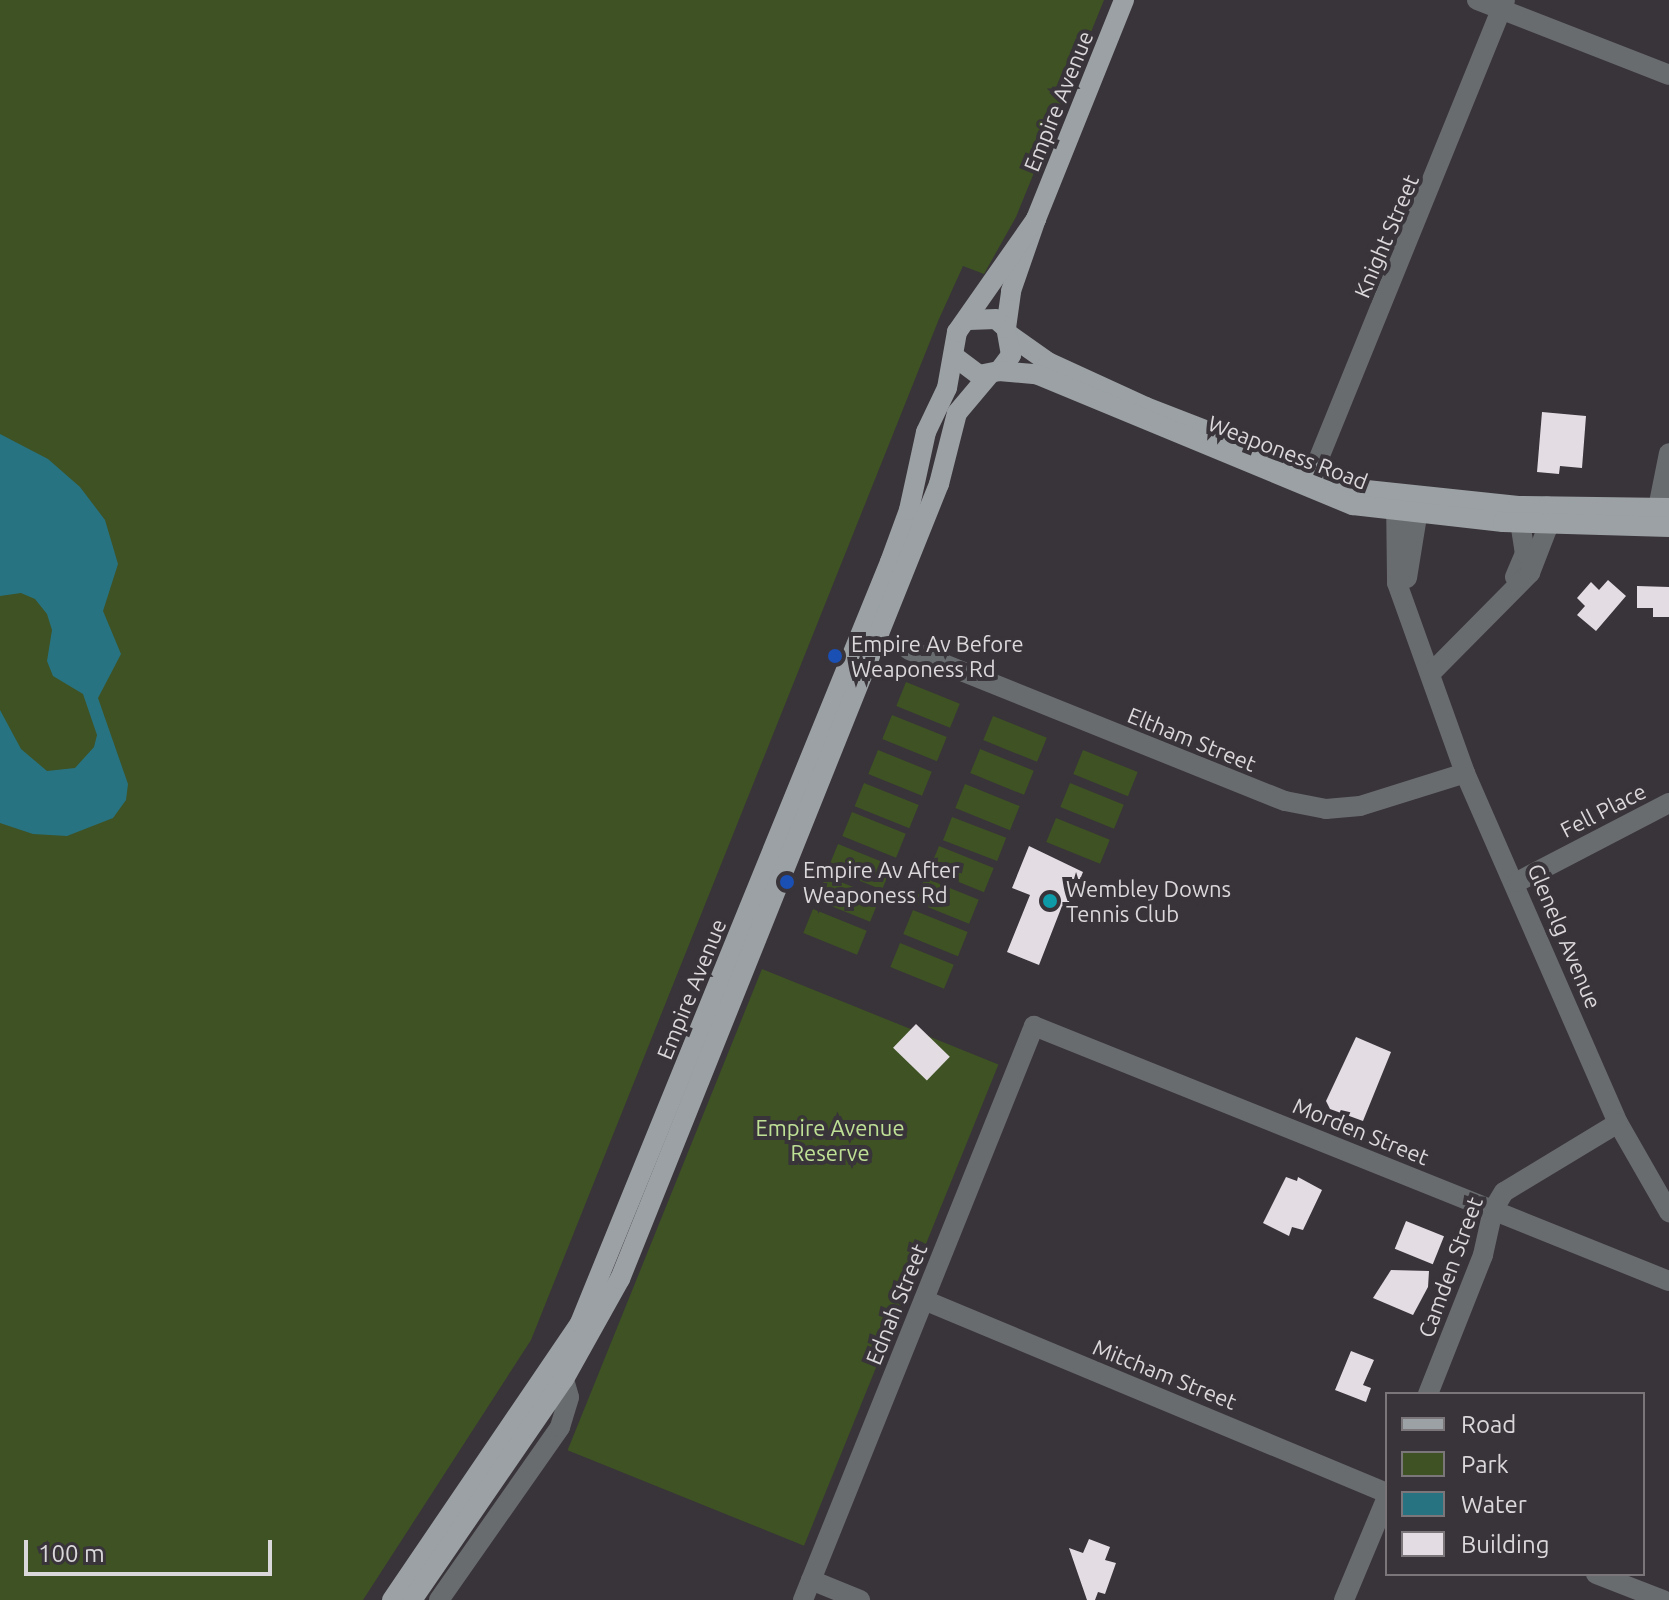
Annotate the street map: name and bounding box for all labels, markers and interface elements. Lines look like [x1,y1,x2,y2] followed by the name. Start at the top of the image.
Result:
[1018,27,1098,175] street label: Empire Avenue
[1348,170,1424,302] street label: Knight Street
[1204,409,1372,495] street label: Weaponess Road
[851,630,1024,682] place label: Empire Av Before Weaponess Rd
[826,647,844,665] marker: Empire Av Before Weaponess Rd
[1124,701,1260,777] street label: Eltham Street
[1556,777,1650,843] street label: Fell Place
[803,856,960,908] place label: Empire Av After Weaponess Rd
[1523,860,1607,1012] street label: Glenelg Avenue
[778,873,796,891] marker: Empire Av After Weaponess Rd
[1066,875,1231,926] place label: Wembley Downs Tennis Club
[1041,892,1059,910] marker: Wembley Downs Tennis Club
[651,915,731,1063] street label: Empire Avenue
[1289,1092,1433,1170] street label: Morden Street
[755,1114,905,1166] park label: Empire Avenue Reserve
[1412,1193,1488,1341] street label: Camden Street
[860,1240,932,1368] street label: Ednah Street
[1089,1333,1241,1415] street label: Mitcham Street
[1385,1392,1645,1576] legend
[1461,1411,1516,1438] text: Road
[1461,1451,1509,1478] text: Park
[1461,1491,1527,1518] text: Water
[28,1524,276,1574] scale bar
[1461,1531,1549,1558] text: Building
[38,1540,105,1567] text: 100 m

